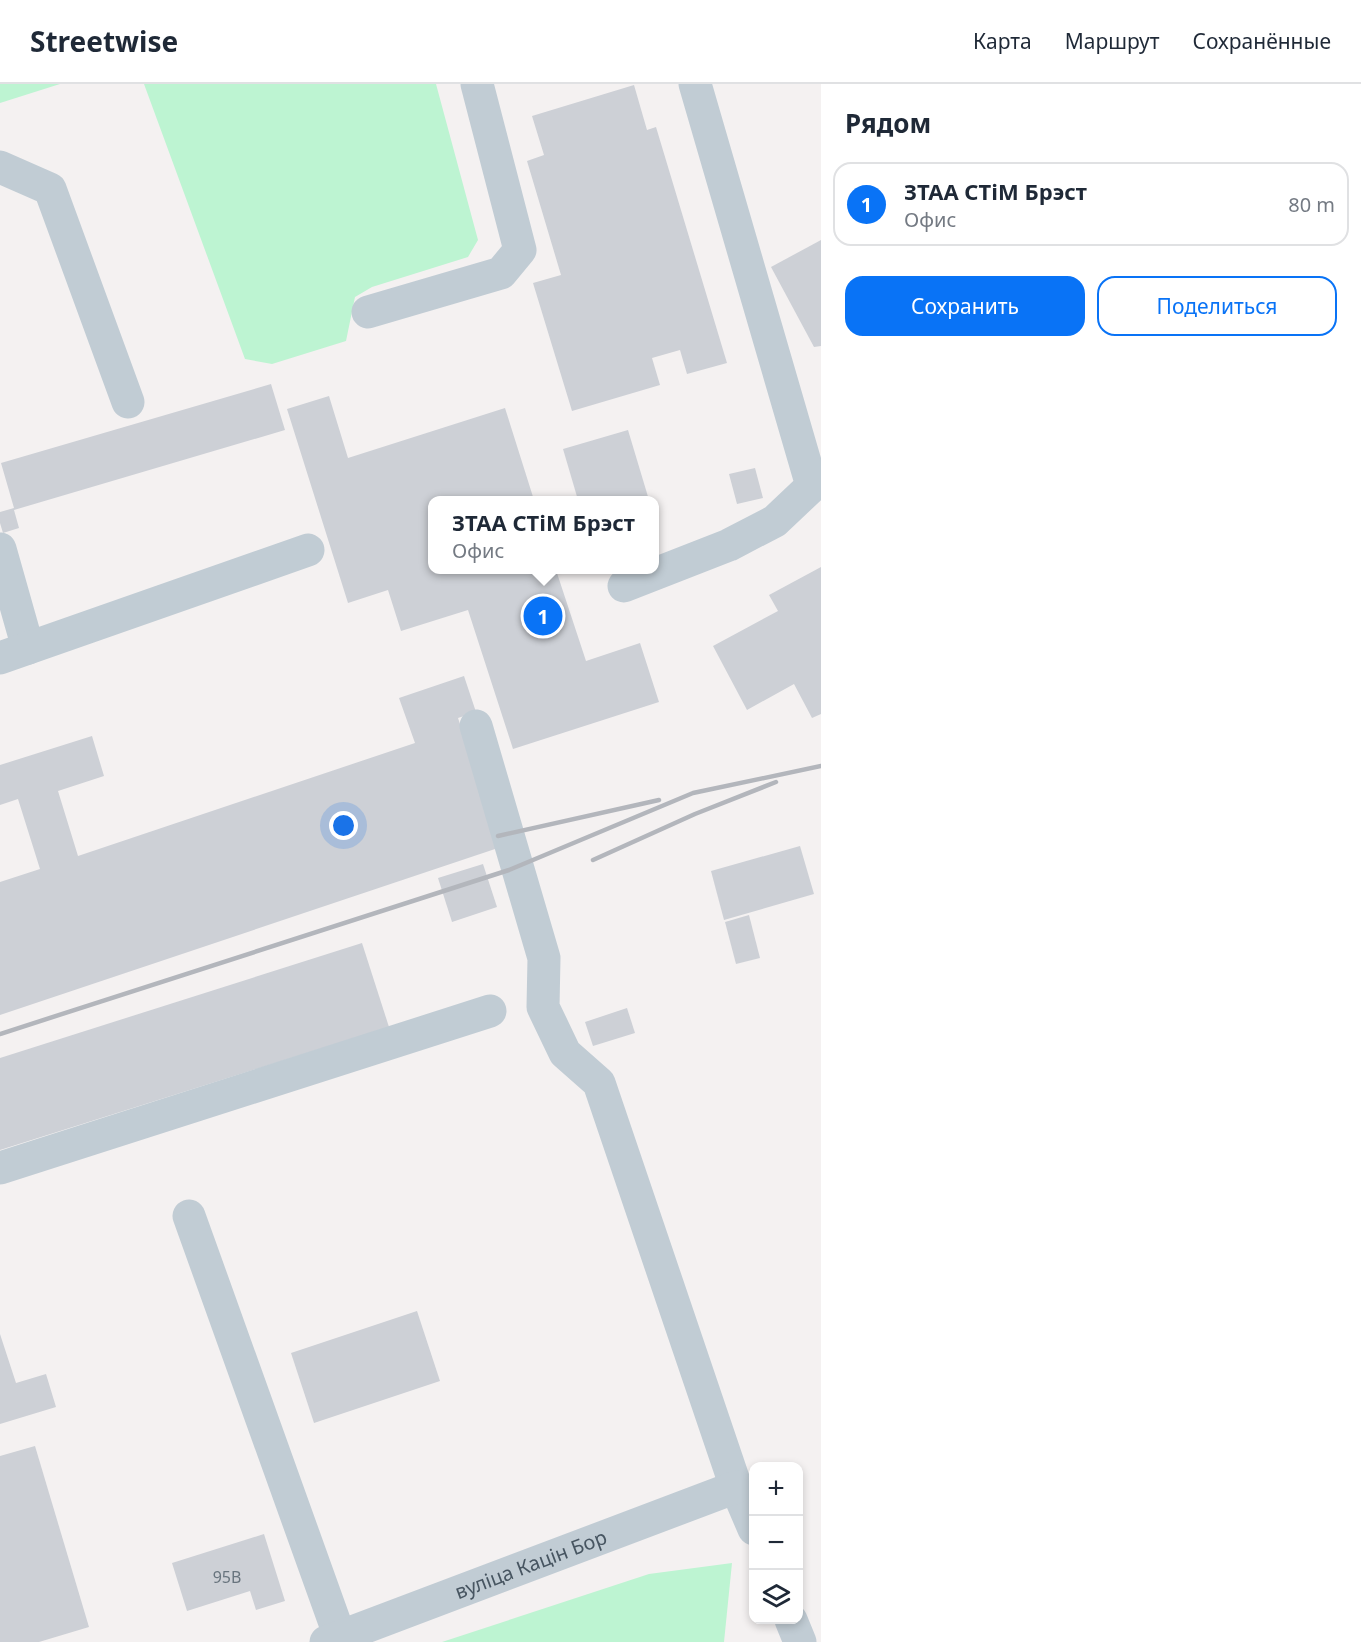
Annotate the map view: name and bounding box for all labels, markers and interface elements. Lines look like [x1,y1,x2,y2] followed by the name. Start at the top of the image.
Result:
[30,22,178,60] text: Streetwise
[973,27,1032,55] text: Карта
[1065,27,1160,55] text: Маршрут
[1193,27,1331,55] text: Сохранённые
[845,105,931,141] text: Рядом
[904,176,1087,206] text: ЗТАА СТіМ Брэст
[861,191,872,218] text: 1
[1288,191,1335,218] text: 80 m
[904,206,956,233] text: Офис
[845,276,1085,336] button: Сохранить
[1097,276,1337,336] button: Поделиться
[428,496,659,574] popup
[452,507,635,537] text: ЗТАА СТіМ Брэст
[452,537,504,564] text: Офис
[524,594,562,638] pin: 1
[329,811,358,840] your location
[749,1462,803,1624] map controls
[749,1462,803,1516] button: +
[749,1516,803,1570] button: −
[451,1523,610,1605] street label: вуліца Кацін Бор
[213,1566,241,1588] house number: 95В
[749,1570,803,1624] button: layers

